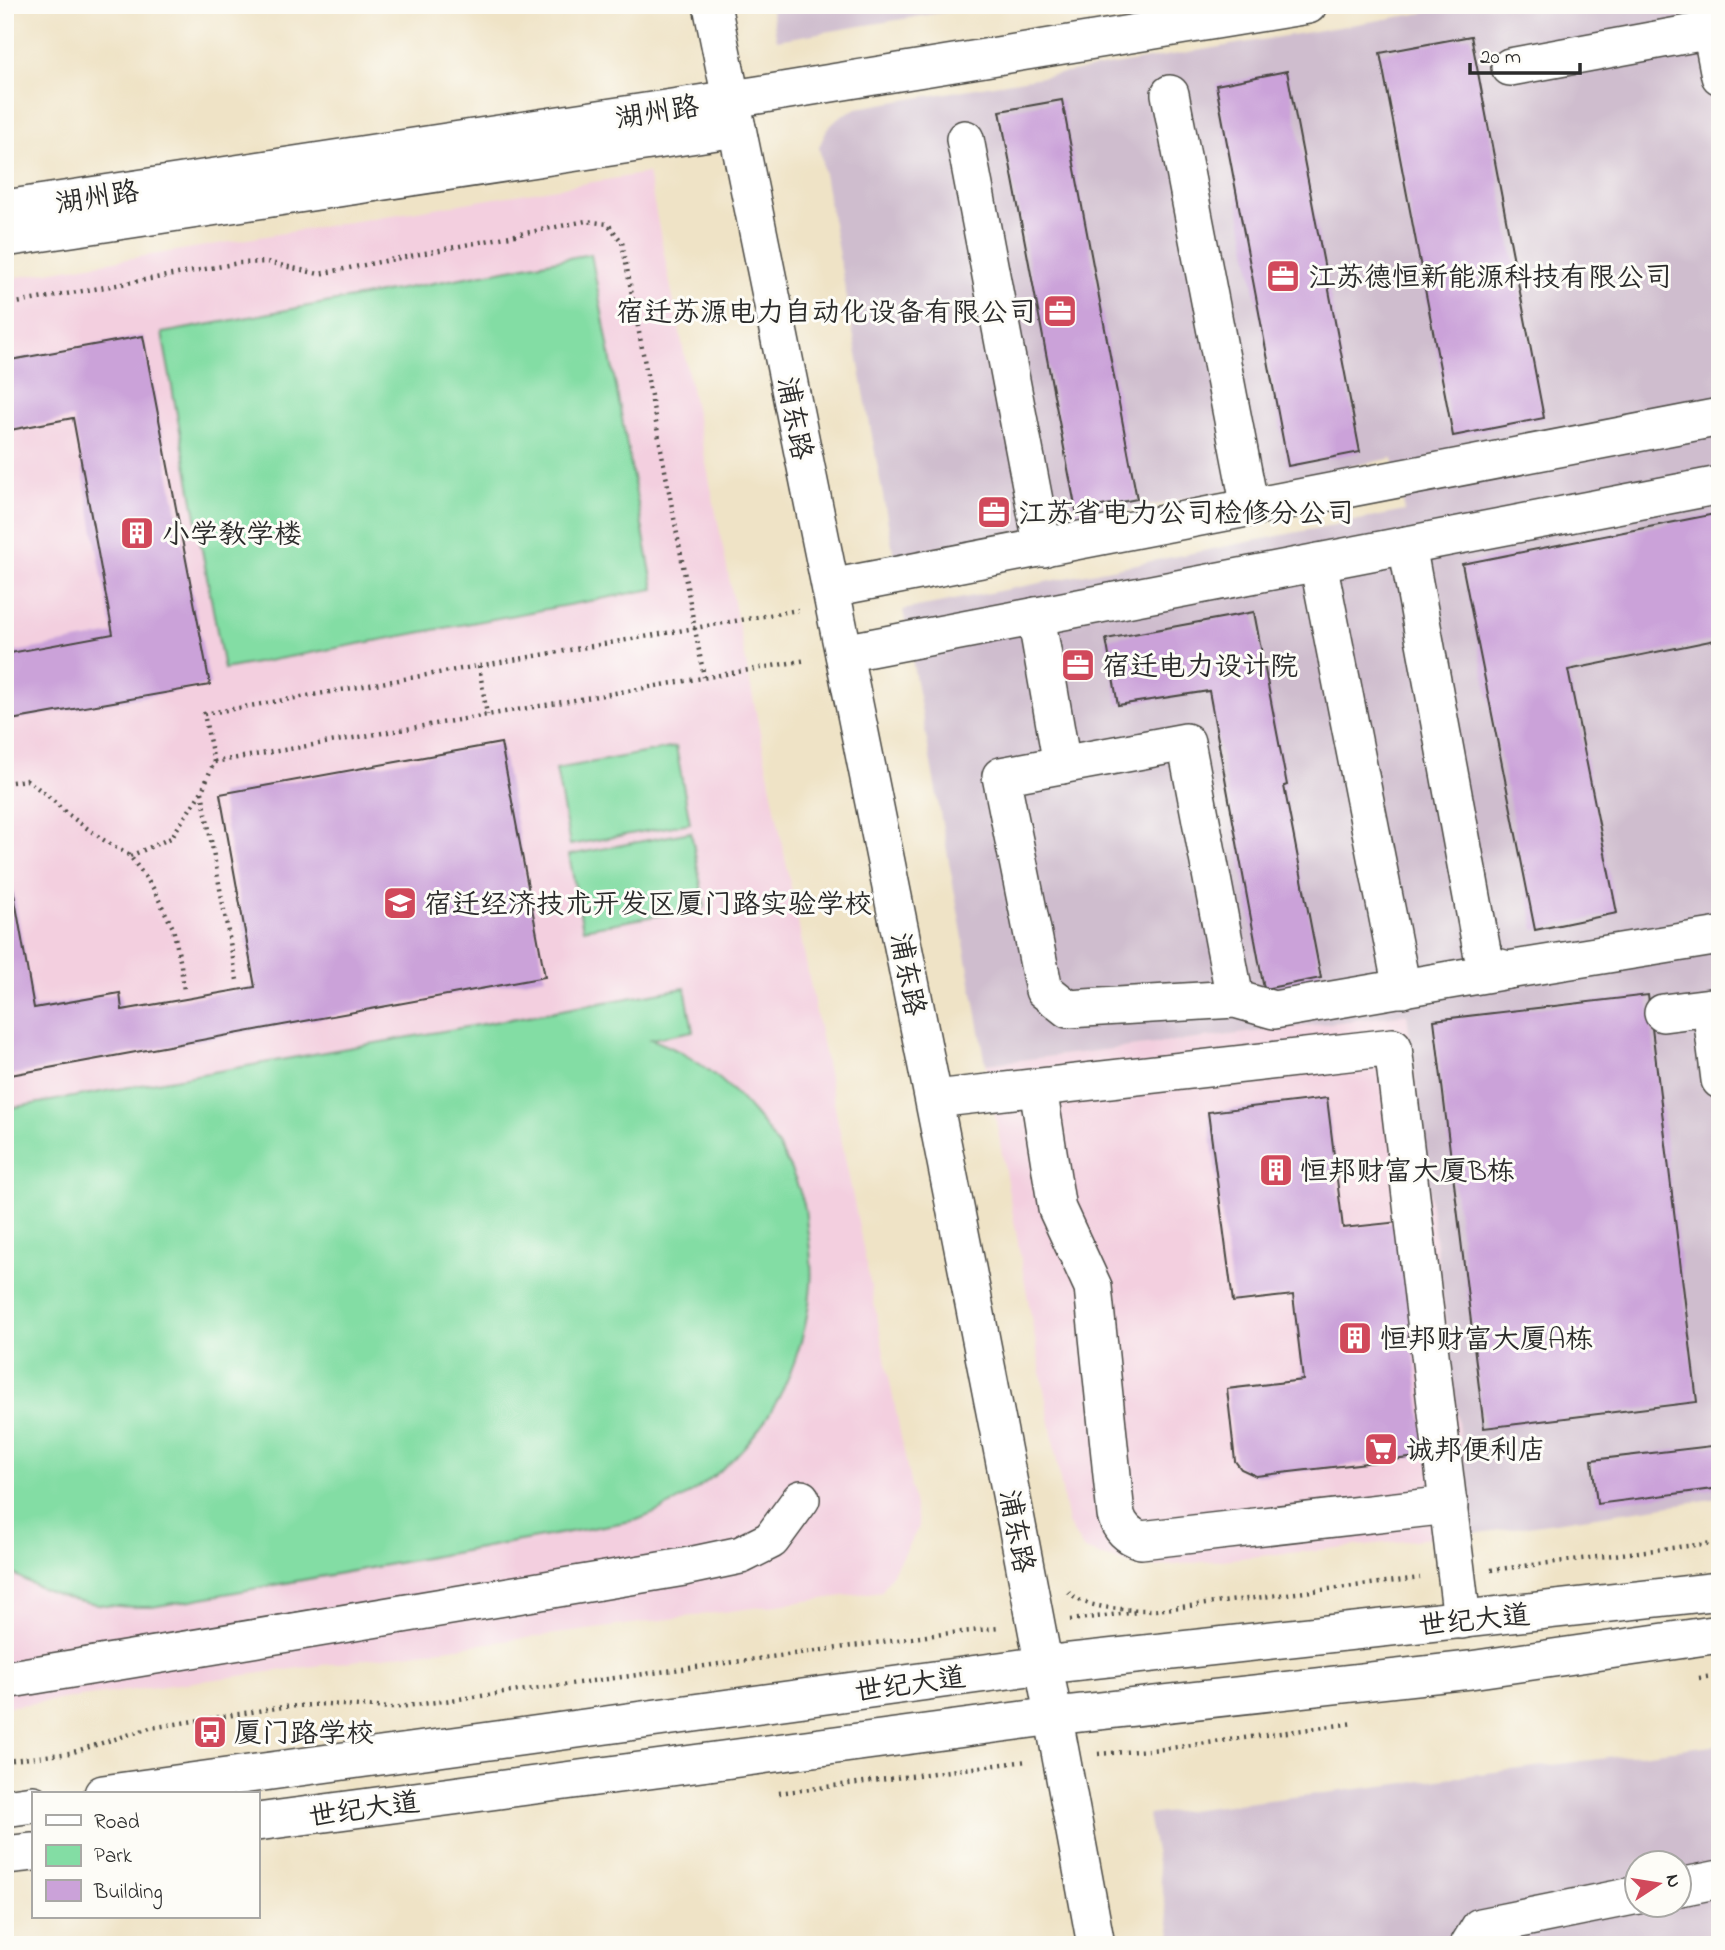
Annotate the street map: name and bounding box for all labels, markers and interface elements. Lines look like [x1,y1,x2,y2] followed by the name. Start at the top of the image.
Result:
[1470,32,1580,76] scale bar
[1480,43,1521,73] text: 20 m
[613,88,702,141] street label: 湖州路
[53,173,142,226] street label: 湖州路
[1264,257,1302,295] office icon: 江苏德恒新能源科技有限公司
[1308,259,1672,300] place label: 江苏德恒新能源科技有限公司
[1041,292,1079,330] office icon: 宿迁苏源电力自动化设备有限公司
[616,294,1036,335] place label: 宿迁苏源电力自动化设备有限公司
[764,374,821,464] street label: 浦东路
[975,493,1013,531] office icon: 江苏省电力公司检修分公司
[1018,495,1354,536] place label: 江苏省电力公司检修分公司
[118,514,156,552] building icon: 小学教学楼
[162,516,302,557] place label: 小学教学楼
[1059,646,1097,684] office icon: 宿迁电力设计院
[1102,648,1298,689] place label: 宿迁电力设计院
[381,884,419,922] school or university icon: 宿迁经济技术开发区厦门路实验学校
[424,886,872,927] place label: 宿迁经济技术开发区厦门路实验学校
[877,930,934,1020] street label: 浦东路
[1257,1151,1295,1189] building icon: 恒邦财富大厦B栋
[1300,1153,1515,1194] place label: 恒邦财富大厦B栋
[1336,1319,1374,1357] building icon: 恒邦财富大厦A栋
[1380,1321,1593,1362] place label: 恒邦财富大厦A栋
[1362,1430,1400,1468] supermarket icon: 诚邦便利店
[1406,1432,1546,1473] place label: 诚邦便利店
[986,1487,1043,1577] street label: 浦东路
[1417,1596,1532,1649] street label: 世纪大道
[852,1658,969,1715] street label: 世纪大道
[191,1713,229,1751] bus stop icon: 厦门路学校
[234,1715,374,1756] place label: 厦门路学校
[306,1783,423,1840] street label: 世纪大道
[32,1792,259,1918] legend
[94,1808,140,1838] text: Road
[94,1842,133,1872] text: Park
[1624,1848,1694,1918] north arrow
[1658,1872,1687,1890] text: N
[93,1878,163,1910] text: Building

